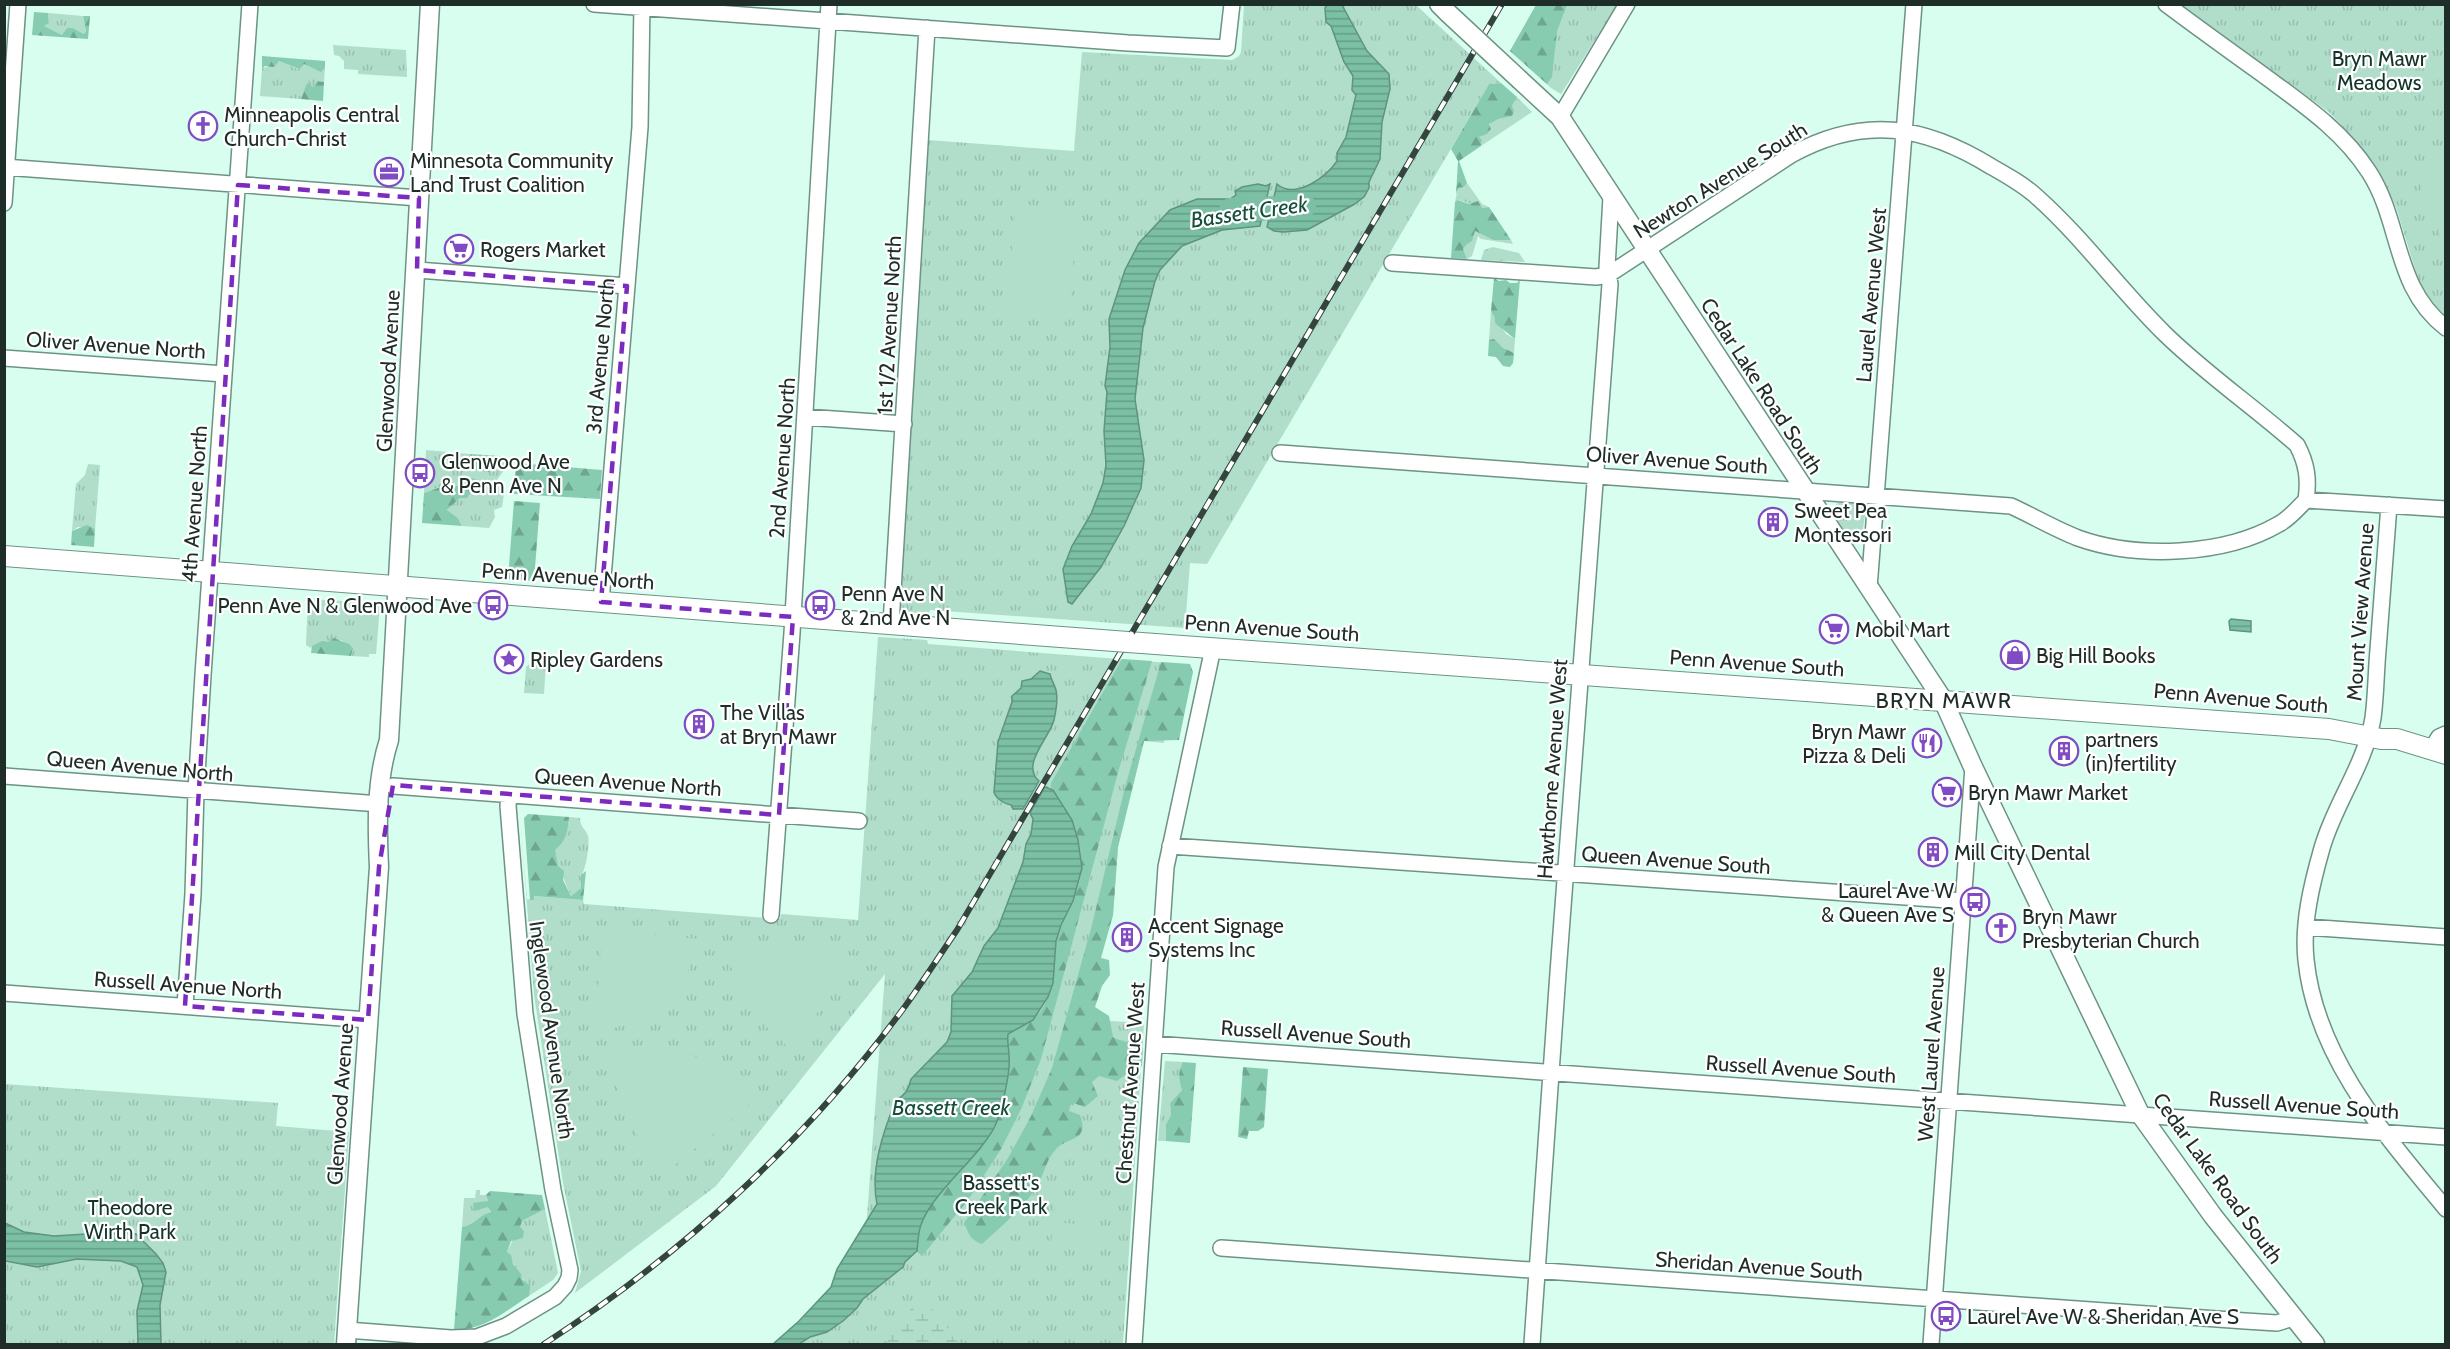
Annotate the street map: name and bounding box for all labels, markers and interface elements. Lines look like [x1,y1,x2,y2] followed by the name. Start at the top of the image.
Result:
[2332,46,2427,95] park label: Bryn Mawr Meadows
[224,102,399,151] place label: Minneapolis Central Church-Christ
[187,110,219,142] church icon: Minneapolis Central Church-Christ
[1629,116,1811,244] street label: Newton Avenue South
[410,148,614,197] place label: Minnesota Community Land Trust Coalition
[373,156,405,188] office icon: Minnesota Community Land Trust Coalition
[1189,190,1310,234] water label: Bassett Creek
[1851,207,1891,383] street label: Laurel Avenue West
[443,233,475,265] supermarket icon: Rogers Market
[872,235,906,415] street label: 1st 1/2 Avenue North
[480,237,606,262] place label: Rogers Market
[581,277,619,435] street label: 3rd Avenue North
[371,289,405,453] street label: Glenwood Avenue
[1696,293,1828,479] street label: Cedar Lake Road South
[25,326,207,364] street label: Oliver Avenue North
[764,377,800,539] street label: 2nd Avenue North
[176,424,212,584] street label: 4th Avenue North
[1585,441,1769,479] street label: Oliver Avenue South
[441,449,570,498] place label: Glenwood Ave & Penn Ave N
[404,457,436,489] bus stop icon: Glenwood Ave & Penn Ave N
[1794,498,1892,547] place label: Sweet Pea Montessori
[1757,506,1789,538] building icon: Sweet Pea Montessori
[2341,522,2379,702] street label: Mount View Avenue
[481,557,655,595] street label: Penn Avenue North
[841,581,950,630] place label: Penn Ave N & 2nd Ave N
[477,589,509,621] bus stop icon: Penn Ave N & Glenwood Ave
[804,589,836,621] bus stop icon: Penn Ave N & 2nd Ave N
[218,593,472,618] place label: Penn Ave N & Glenwood Ave
[1184,609,1360,647] street label: Penn Avenue South
[1818,613,1850,645] supermarket icon: Mobil Mart
[1855,617,1950,642] place label: Mobil Mart
[1999,639,2031,671] shop icon: Big Hill Books
[493,643,525,675] place icon: Ripley Gardens
[2036,643,2156,668] place label: Big Hill Books
[1669,644,1845,682] street label: Penn Avenue South
[530,647,663,672] place label: Ripley Gardens
[1532,658,1572,880] street label: Hawthorne Avenue West
[2153,678,2329,718] street label: Penn Avenue South
[1875,687,2013,714] district label: BRYN MAWR
[720,700,837,749] place label: The Villas at Bryn Mawr
[683,708,715,740] building icon: The Villas at Bryn Mawr
[1802,719,1906,768] place label: Bryn Mawr Pizza & Deli
[1911,727,1943,759] restaurant icon: Bryn Mawr Pizza & Deli
[2085,727,2177,776] place label: partners (in)fertility
[2048,735,2080,767] building icon: partners (in)fertility
[46,745,234,787] street label: Queen Avenue North
[534,763,722,801] street label: Queen Avenue North
[1931,776,1963,808] supermarket icon: Bryn Mawr Market
[1968,780,2128,805] place label: Bryn Mawr Market
[1917,836,1949,868] building icon: Mill City Dental
[1954,840,2090,865] place label: Mill City Dental
[1581,841,1771,879] street label: Queen Avenue South
[1821,878,1954,927] place label: Laurel Ave W & Queen Ave S
[1959,886,1991,918] bus stop icon: Laurel Ave W & Queen Ave S
[2022,904,2200,953] place label: Bryn Mawr Presbyterian Church
[1985,912,2017,944] church icon: Bryn Mawr Presbyterian Church
[1148,913,1284,962] place label: Accent Signage Systems Inc
[524,919,580,1141] street label: Inglewood Avenue North
[1111,921,1143,953] building icon: Accent Signage Systems Inc
[1912,965,1950,1142] street label: West Laurel Avenue
[93,966,283,1004] street label: Russell Avenue North
[1110,981,1150,1185] street label: Chestnut Avenue West
[1220,1015,1412,1053] street label: Russell Avenue South
[322,1022,358,1186] street label: Glenwood Avenue
[1705,1050,1897,1088] street label: Russell Avenue South
[2208,1086,2400,1124] street label: Russell Avenue South
[2148,1088,2288,1268] street label: Cedar Lake Road South
[892,1094,1011,1121] water label: Bassett Creek
[955,1170,1048,1219] park label: Bassett's Creek Park
[84,1195,177,1244] park label: Theodore Wirth Park
[1654,1246,1864,1286] street label: Sheridan Avenue South
[1930,1300,1962,1332] bus stop icon: Laurel Ave W & Sheridan Ave S
[1967,1304,2239,1329] place label: Laurel Ave W & Sheridan Ave S

